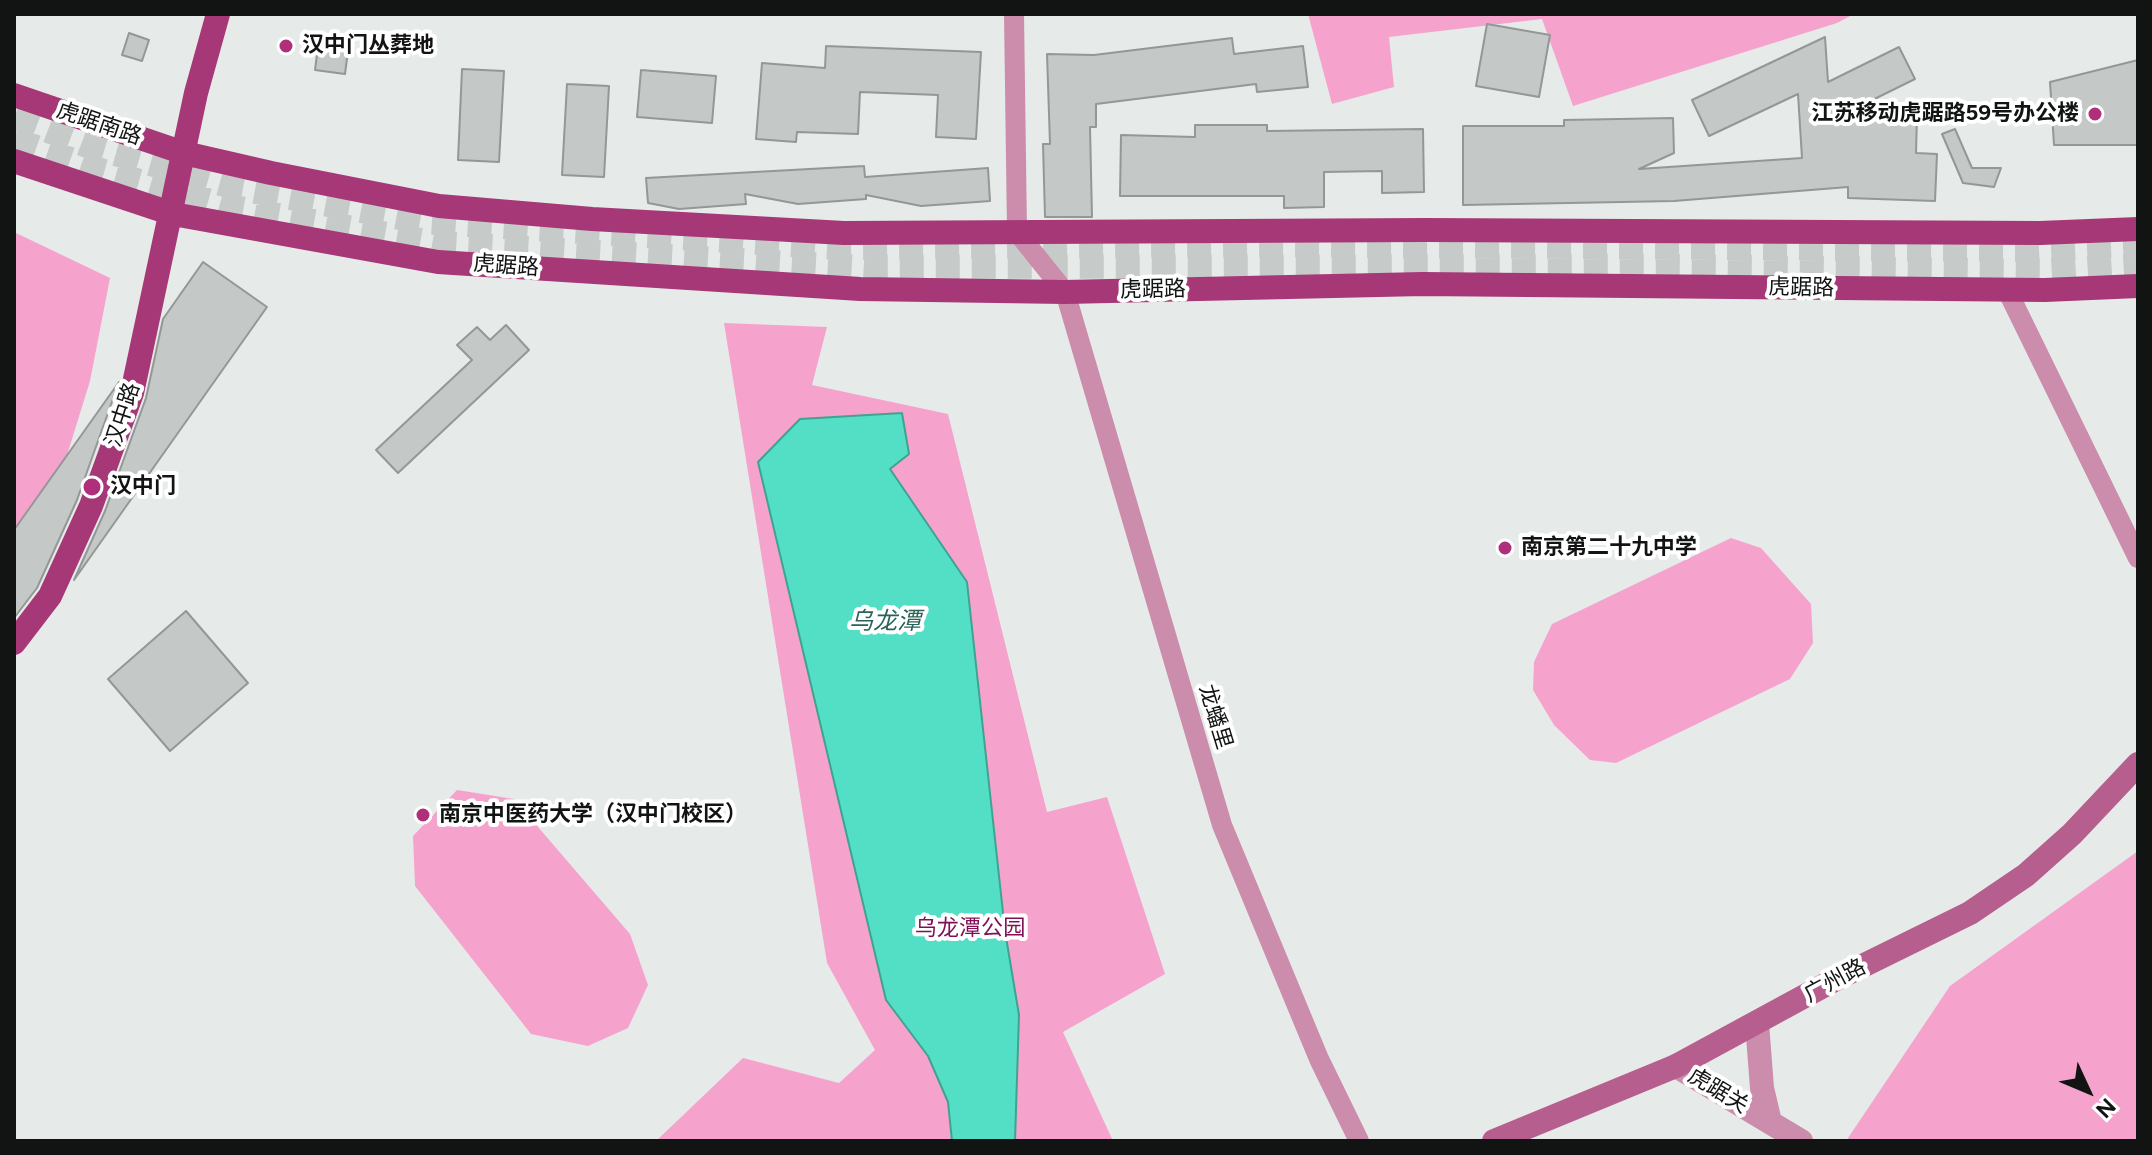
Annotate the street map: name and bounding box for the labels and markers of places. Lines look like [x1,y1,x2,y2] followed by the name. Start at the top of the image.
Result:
[302,33,434,59] place label: 汉中门丛葬地
[277,37,295,55] marker: 汉中门丛葬地
[1811,101,2079,127] place label: 江苏移动虎踞路59号办公楼
[2086,105,2104,123] marker: 江苏移动虎踞路59号办公楼
[110,474,176,500] place label: 汉中门
[81,476,103,498] marker: 汉中门
[1521,535,1697,561] place label: 南京第二十九中学
[1496,539,1514,557] marker: 南京第二十九中学
[439,802,747,828] place label: 南京中医药大学（汉中门校区）
[414,806,432,824] marker: 南京中医药大学（汉中门校区）

